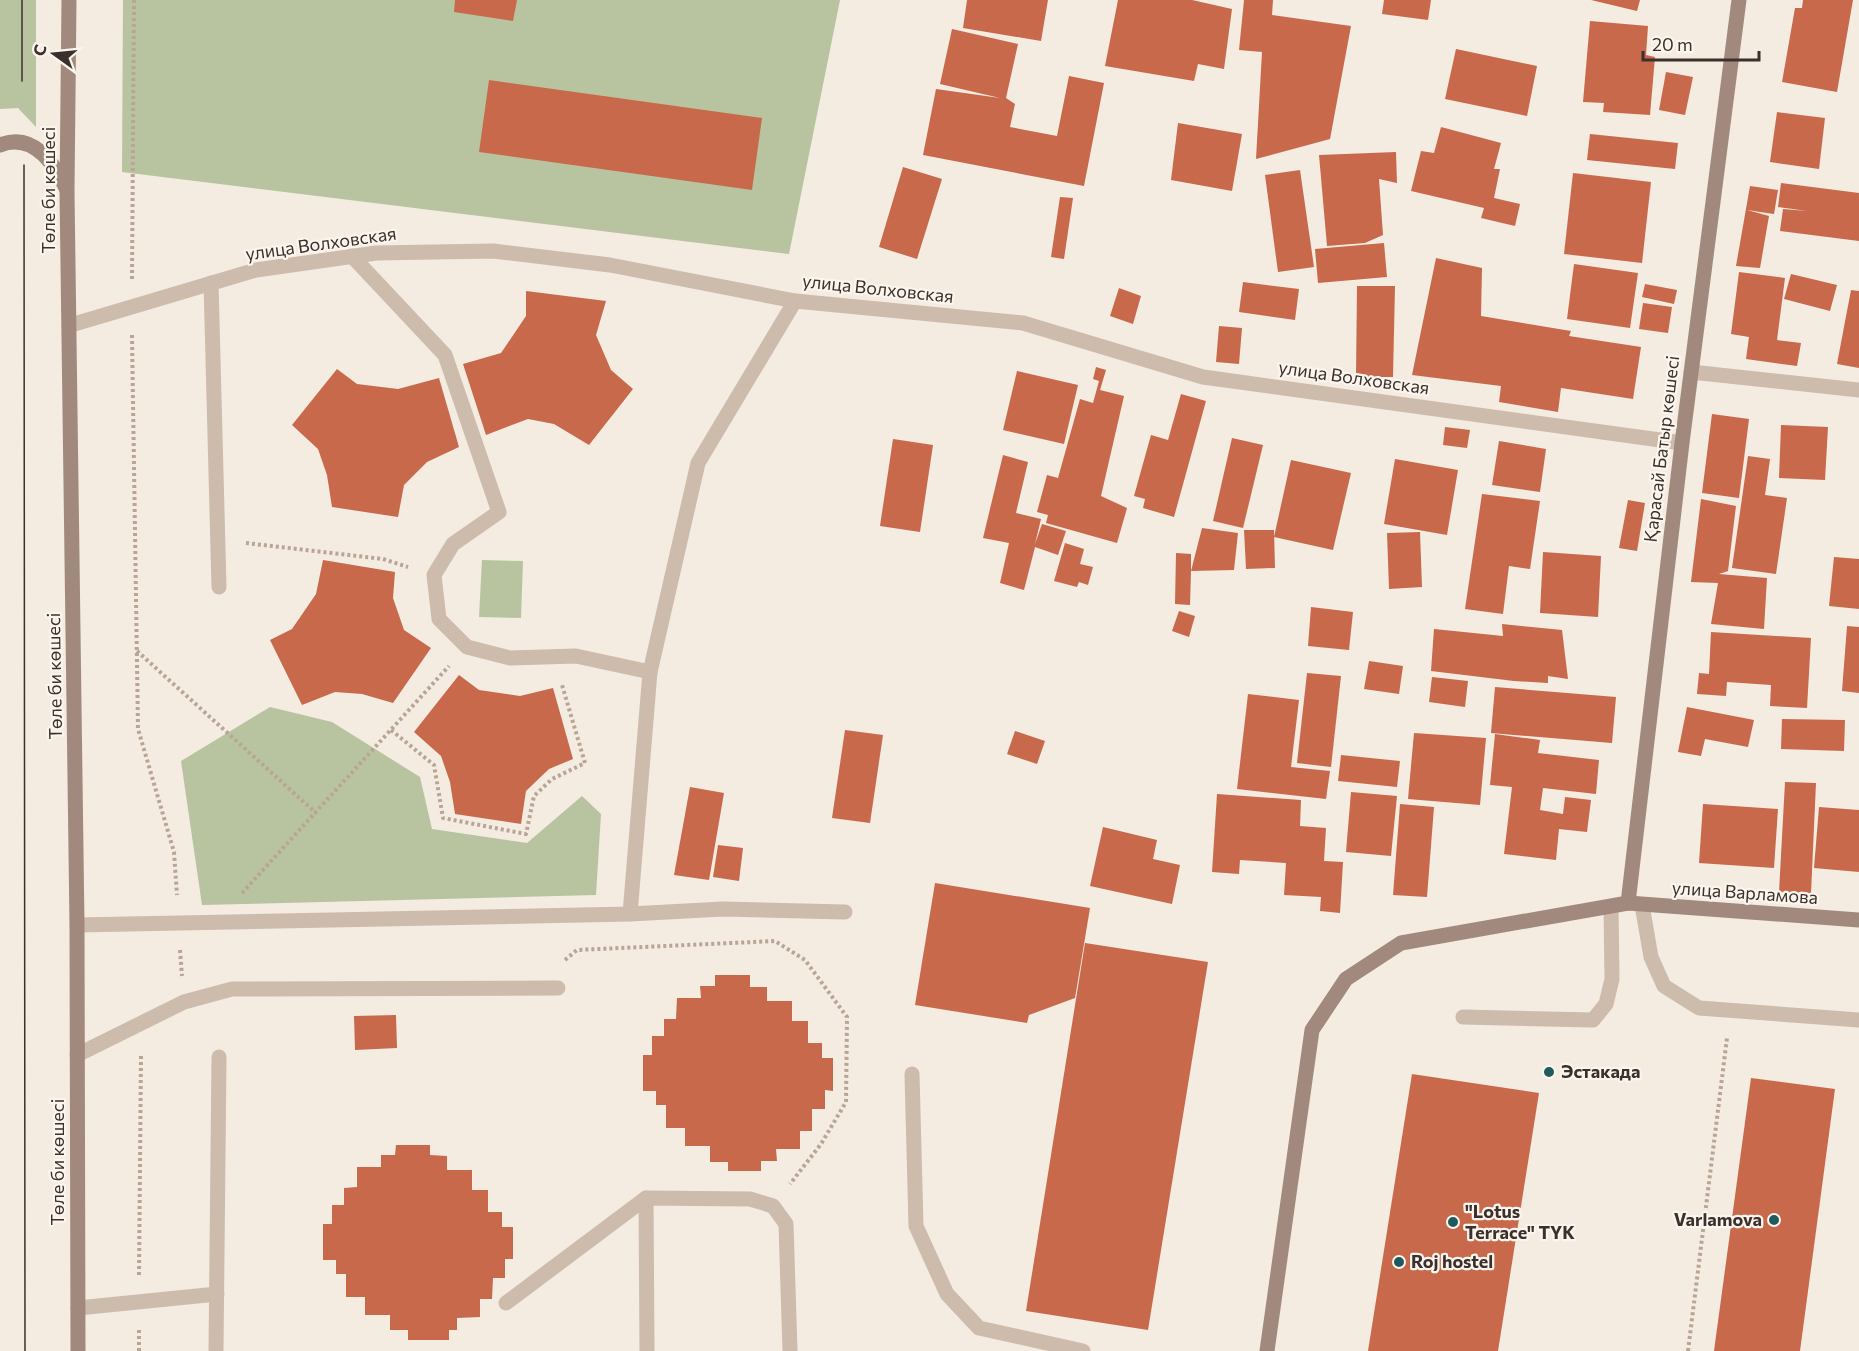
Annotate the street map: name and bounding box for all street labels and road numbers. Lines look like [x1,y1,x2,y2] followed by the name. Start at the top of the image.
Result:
[37,127,59,253] street label: Төле би көшесі
[244,222,398,264] street label: улица Волховская
[801,269,955,307] street label: улица Волховская
[1639,354,1683,544] street label: Қарасай Батыр көшесі
[1277,356,1431,398] street label: улица Волховская
[42,612,66,740] street label: Төле би көшесі
[1671,876,1819,908] street label: улица Варламова
[46,1099,68,1225] street label: Төле би көшесі

